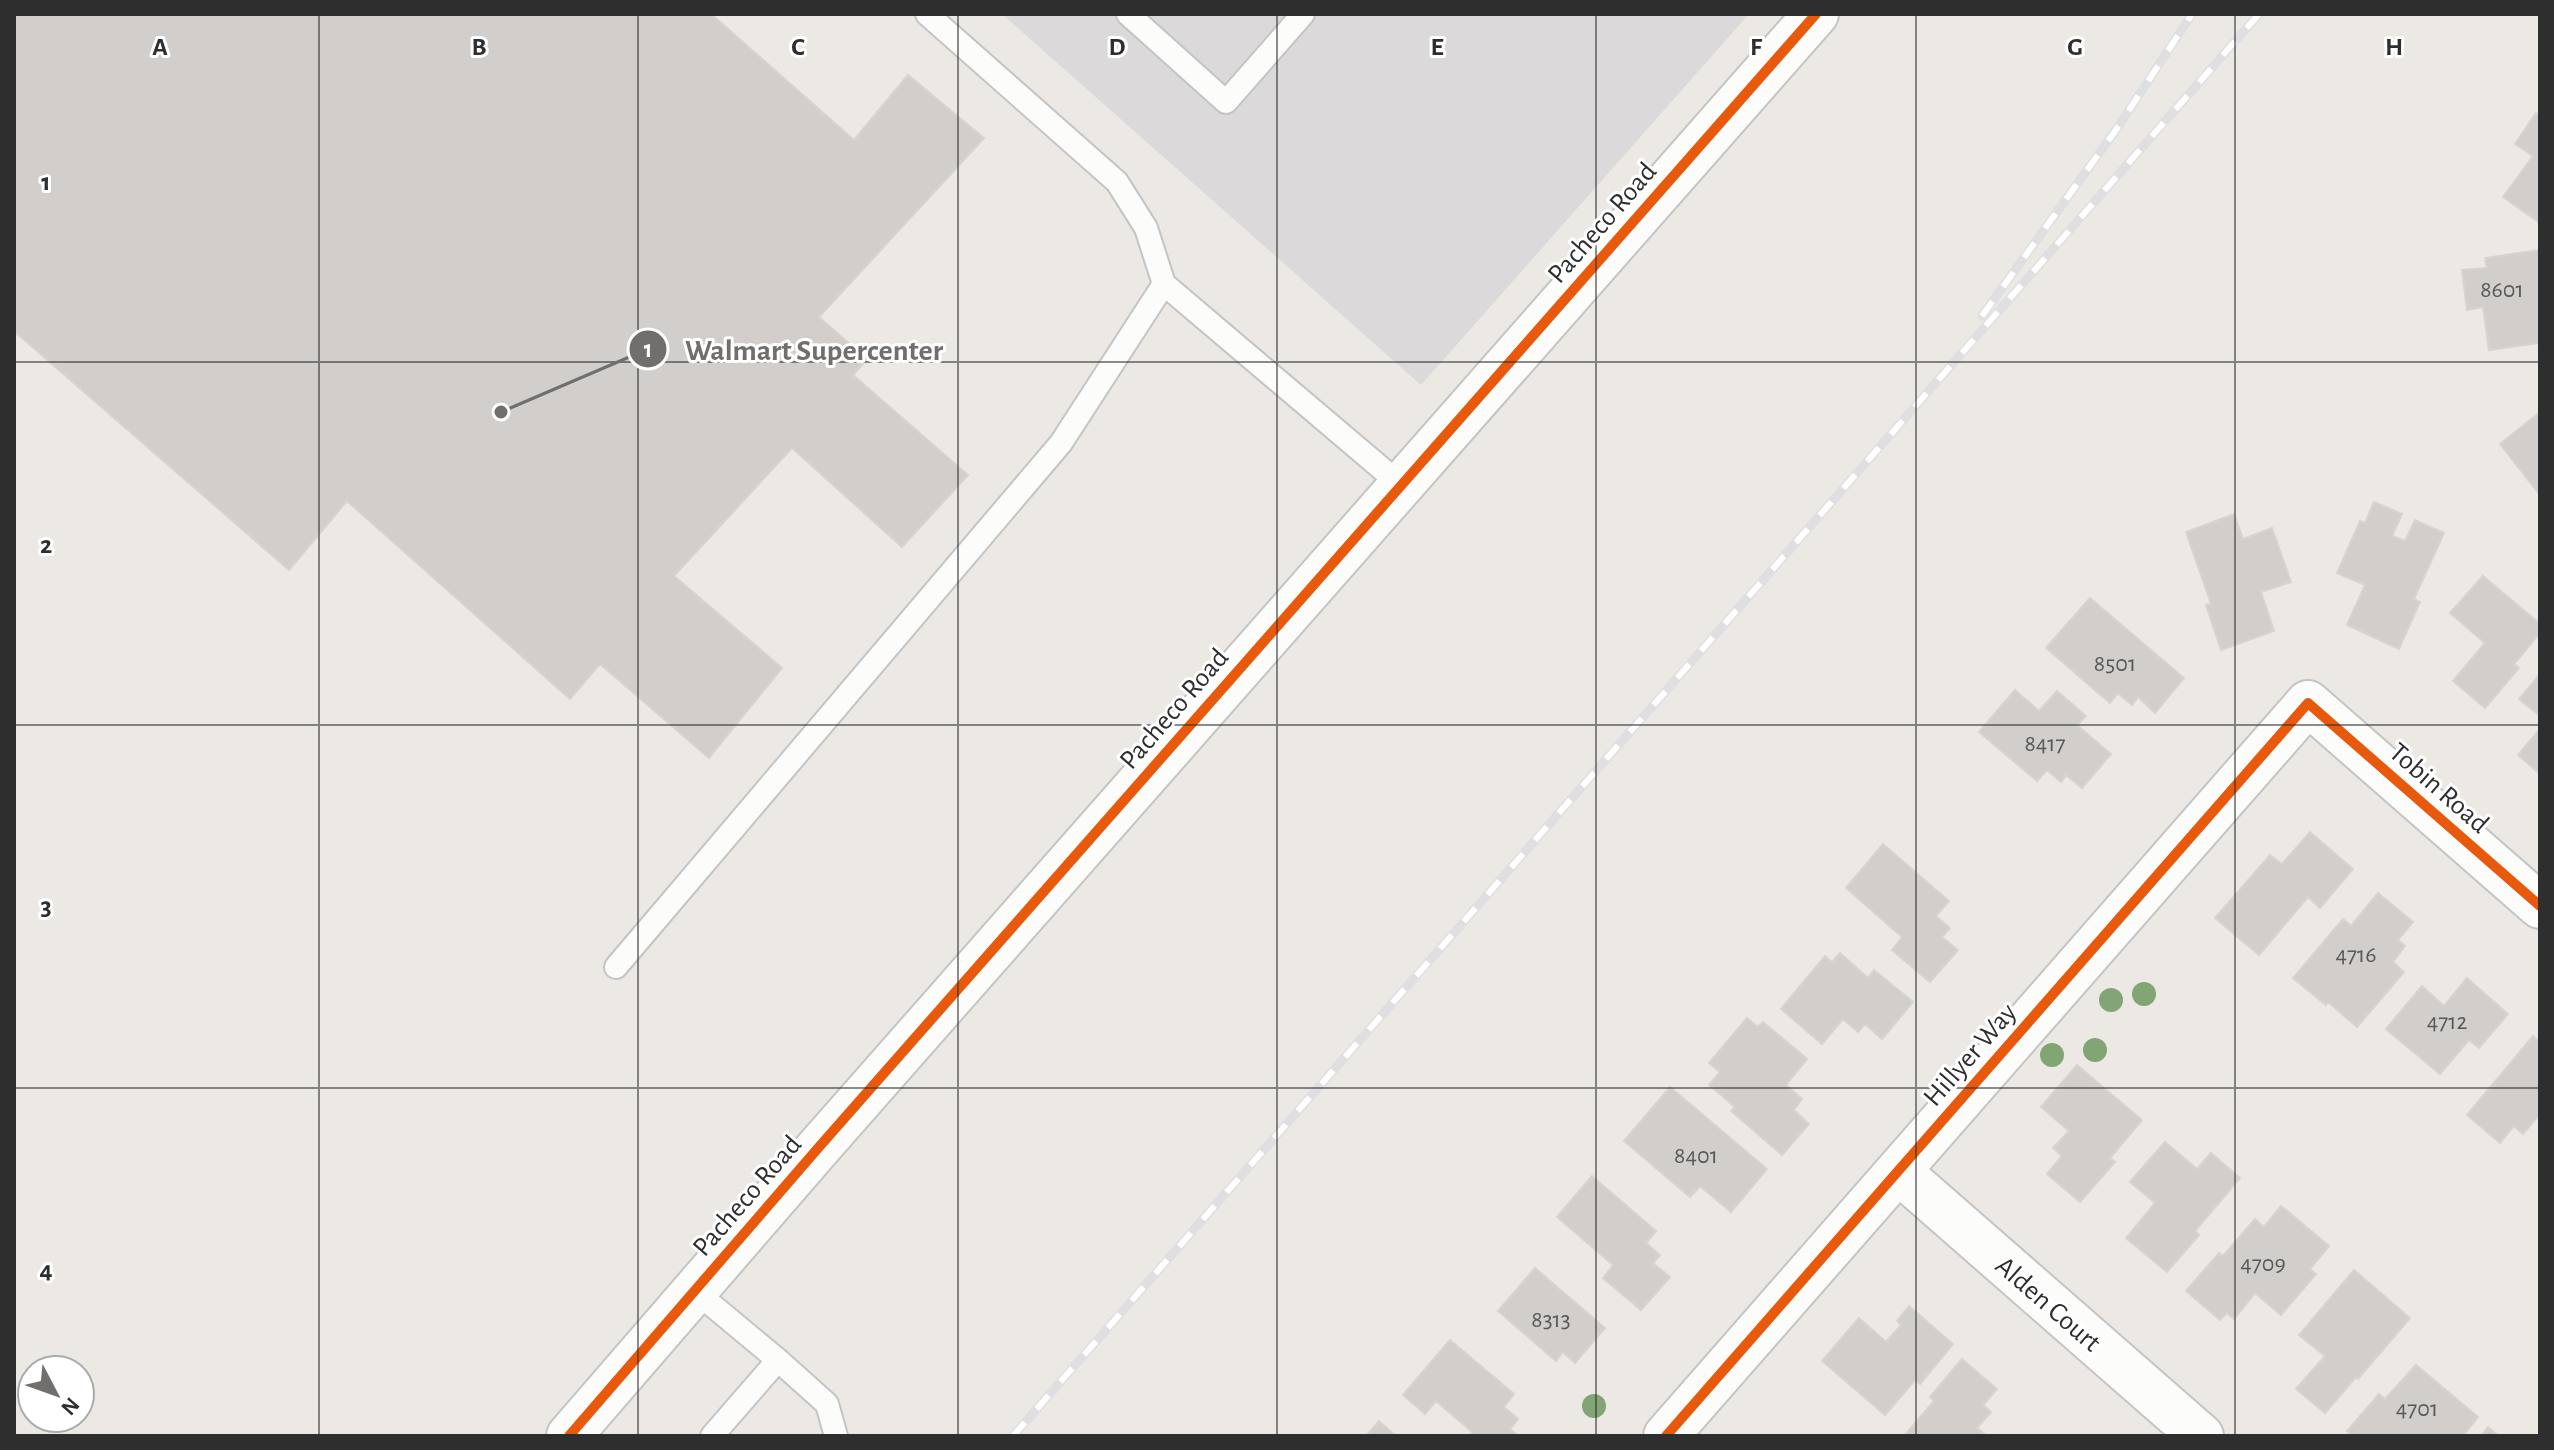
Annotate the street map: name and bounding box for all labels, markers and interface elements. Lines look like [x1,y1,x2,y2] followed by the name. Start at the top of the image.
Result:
[152,34,168,60] text: A
[471,34,487,60] text: B
[791,34,805,60] text: C
[1108,34,1126,60] text: D
[1430,34,1444,60] text: E
[1750,34,1763,60] text: F
[2067,34,2083,60] text: G
[2385,34,2403,60] text: H
[1543,158,1662,289] street label: Pacheco Road
[41,169,51,195] text: 1
[2480,278,2524,302] house number: 8601
[628,322,959,376] callout: Walmart Supercenter
[685,336,944,366] text: Walmart Supercenter
[644,338,652,362] text: 1
[40,532,52,558] text: 2
[1115,644,1234,775] street label: Pacheco Road
[2094,652,2136,676] house number: 8501
[2024,732,2066,756] house number: 8417
[2384,738,2494,839] street label: Tobin Road
[40,894,52,920] text: 3
[2335,943,2377,967] house number: 4716
[1919,999,2022,1112] street label: Hillyer Way
[2427,1010,2467,1034] house number: 4712
[688,1131,807,1262] street label: Pacheco Road
[1674,1144,1718,1168] house number: 8401
[1990,1252,2106,1358] street label: Alden Court
[2240,1252,2286,1276] house number: 4709
[39,1257,53,1283] text: 4
[1531,1308,1571,1332] house number: 8313
[16,1354,96,1434] north arrow
[57,1393,84,1419] text: N
[2396,1397,2438,1421] house number: 4701

